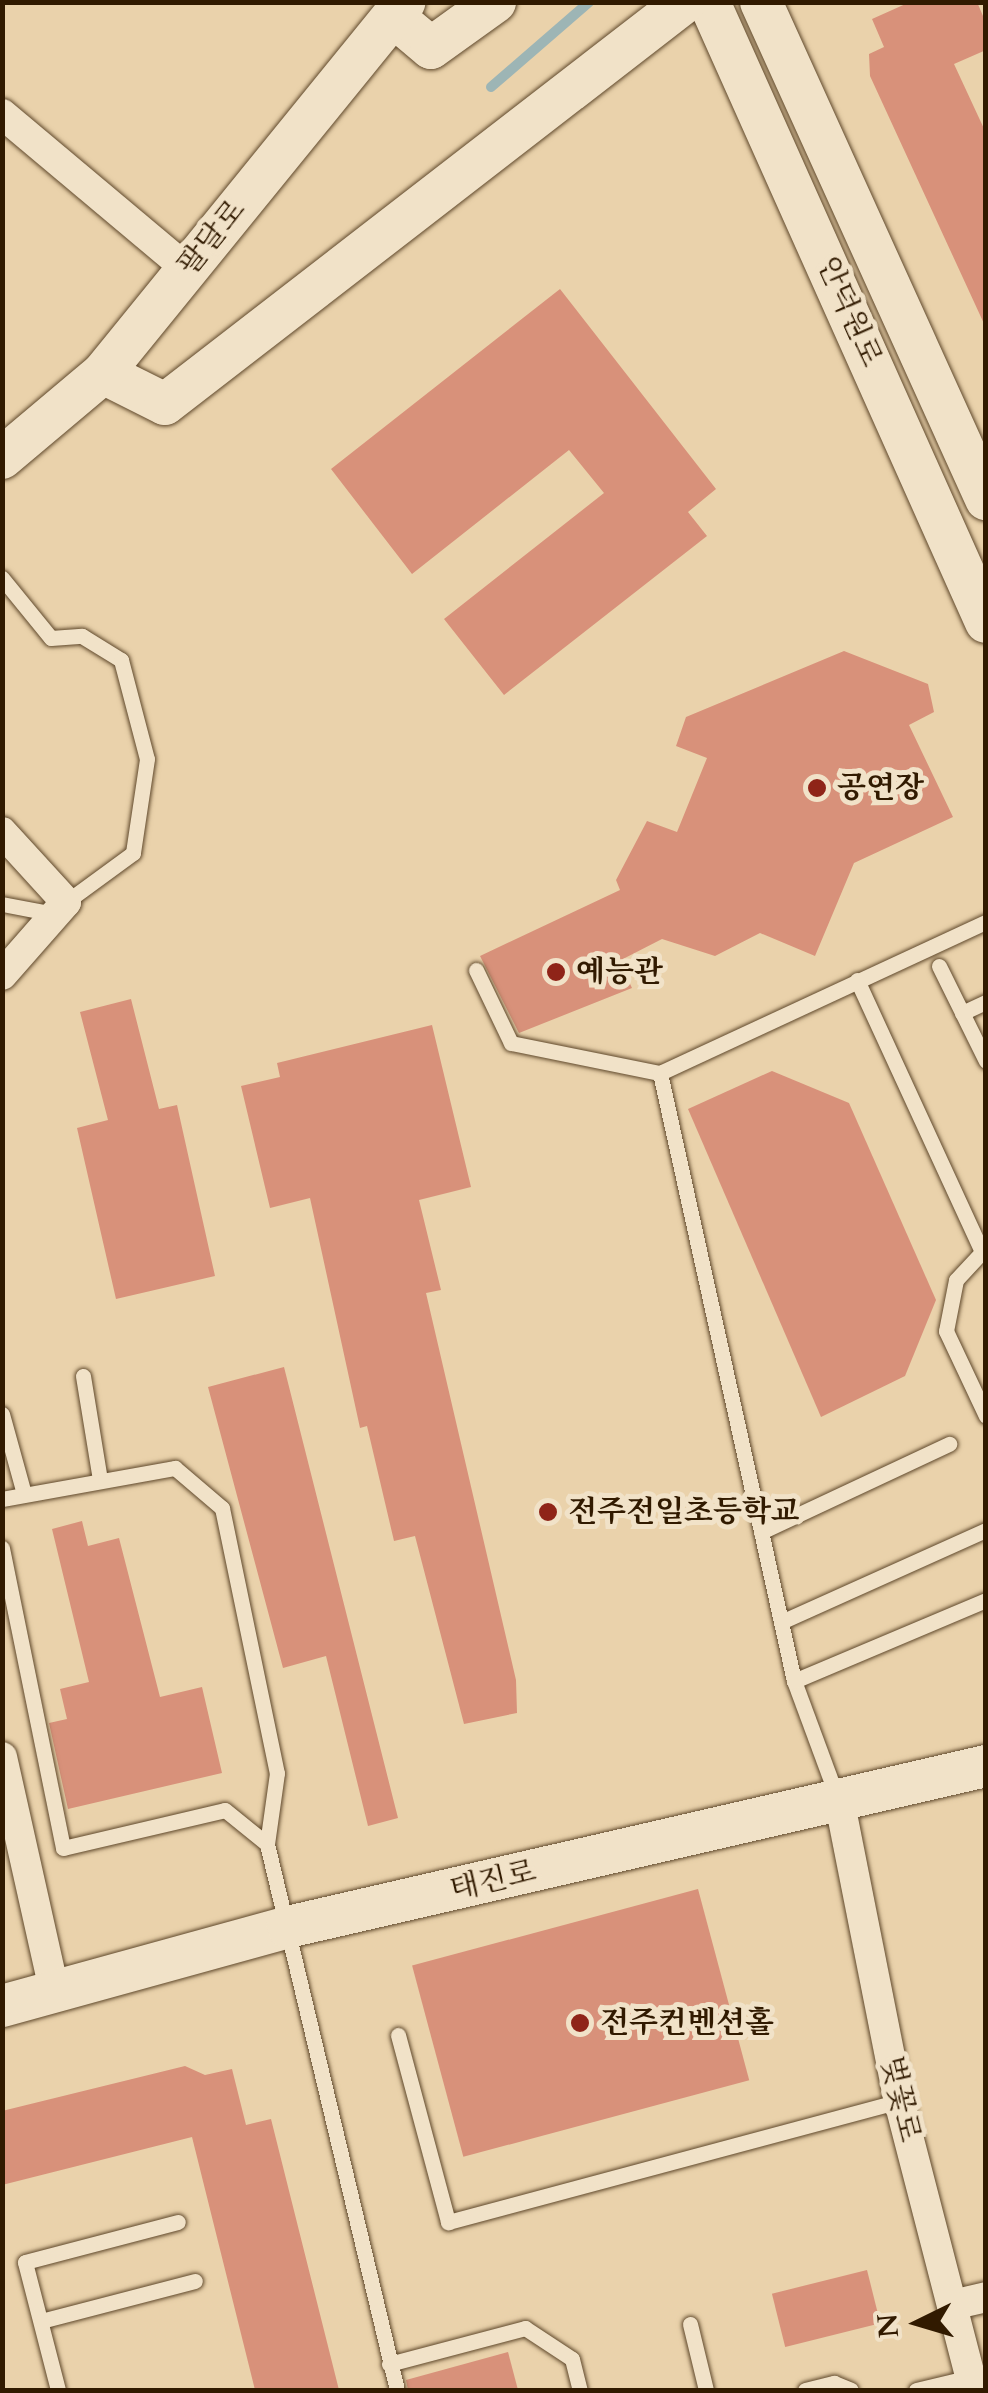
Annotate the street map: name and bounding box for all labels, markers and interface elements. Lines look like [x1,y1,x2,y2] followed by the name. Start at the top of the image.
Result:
[171,193,253,283] street label: 팔달로
[809,252,889,372] street label: 안덕원로
[837,770,924,806] place label: 공연장
[806,777,828,799] marker: 공연장
[576,954,663,990] place label: 예능관
[545,961,567,983] marker: 예능관
[568,1494,800,1530] place label: 전주전일초등학교
[537,1501,559,1523] marker: 전주전일초등학교
[447,1854,539,1908] street label: 태진로
[600,2005,774,2041] place label: 전주컨벤션홀
[569,2012,591,2034] marker: 전주컨벤션홀
[873,2053,927,2145] street label: 벚꽃로
[868,2273,968,2373] north arrow
[868,2312,908,2339] text: N

